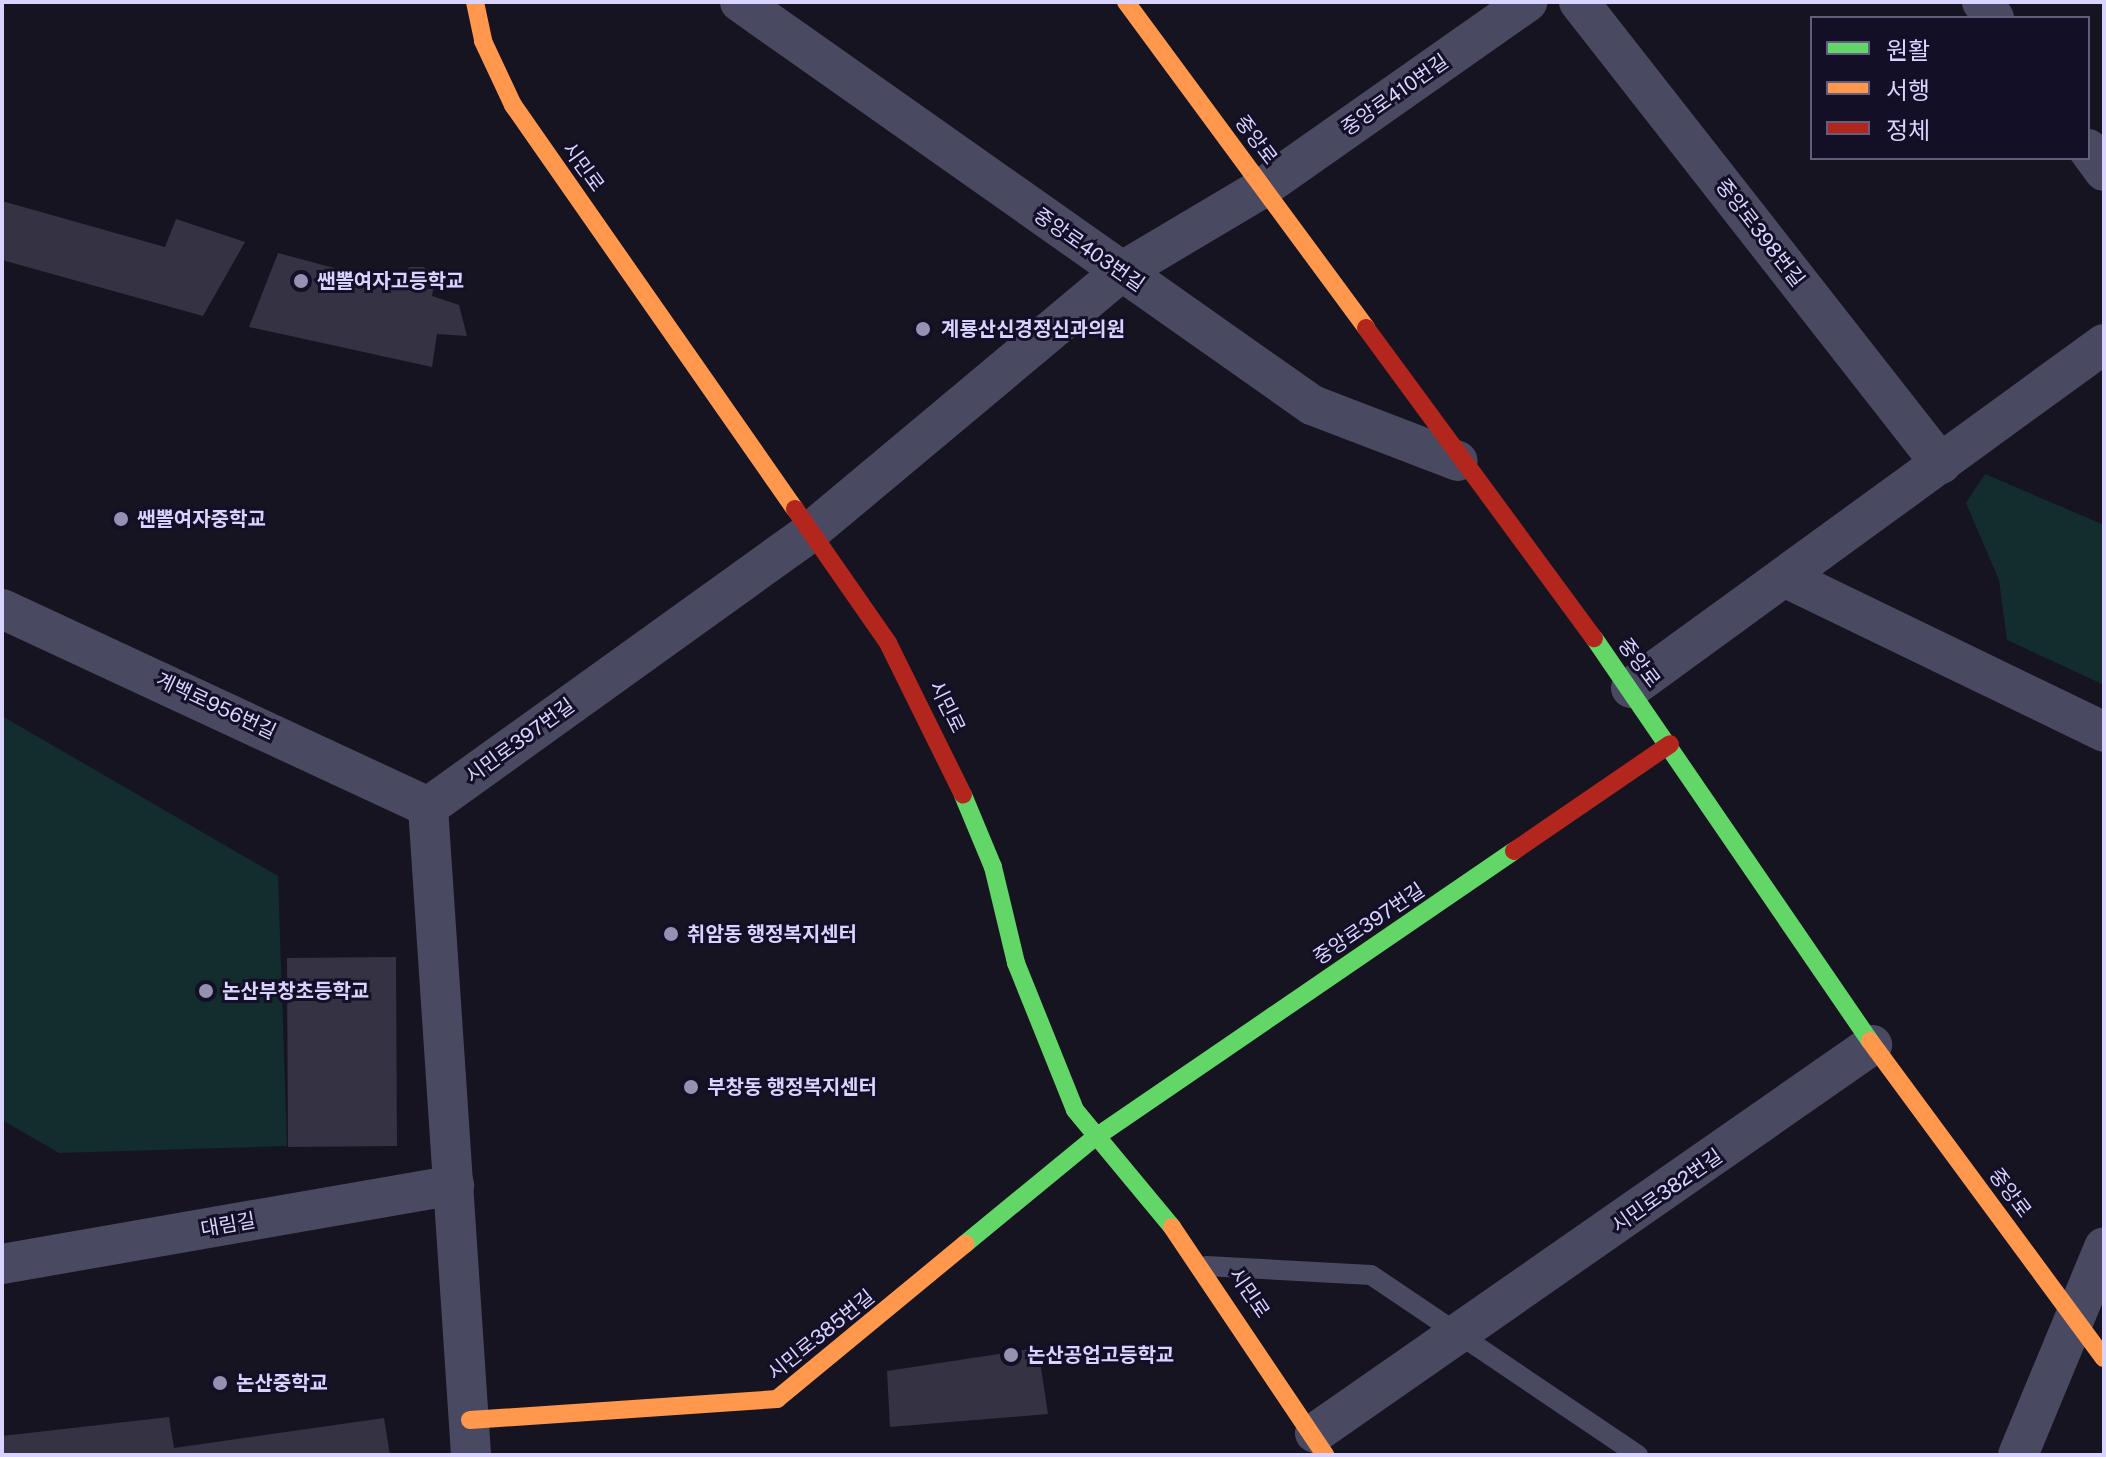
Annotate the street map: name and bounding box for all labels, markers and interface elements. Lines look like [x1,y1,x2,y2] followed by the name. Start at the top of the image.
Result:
[1810,16,2090,160] legend
[1886,36,1930,64] text: 원활
[1337,49,1453,141] street label: 중앙로410번길
[1886,76,1930,104] text: 서행
[1230,111,1282,169] street label: 중앙로
[1886,116,1930,144] text: 정체
[557,138,609,196] street label: 시민로
[1711,174,1809,292] street label: 중앙로398번길
[1029,203,1149,297] street label: 중앙로403번길
[317,269,464,293] place label: 쌘뽈여자고등학교
[292,272,310,290] marker: 쌘뽈여자고등학교
[941,317,1125,341] place label: 계룡산신경정신과의원
[912,318,934,340] marker: 계룡산신경정신과의원
[137,507,266,531] place label: 쌘뽈여자중학교
[112,510,130,528] marker: 쌘뽈여자중학교
[1613,634,1665,692] street label: 중앙로
[152,668,280,744] street label: 계백로956번길
[924,677,970,737] street label: 시민로
[461,693,579,789] street label: 시민로397번길
[1309,878,1429,970] street label: 중앙로397번길
[687,922,857,946] place label: 취암동 행정복지센터
[662,925,680,943] marker: 취암동 행정복지센터
[222,979,369,1003] place label: 논산부창초등학교
[197,982,215,1000] marker: 논산부창초등학교
[707,1075,877,1099] place label: 부창동 행정복지센터
[682,1078,700,1096] marker: 부창동 행정복지센터
[1607,1144,1727,1238] street label: 시민로382번길
[1984,1164,2036,1222] street label: 중앙로
[199,1208,257,1242] street label: 대림길
[1224,1263,1274,1323] street label: 시민로
[763,1285,879,1385] street label: 시민로385번길
[1027,1343,1174,1367] place label: 논산공업고등학교
[1002,1346,1020,1364] marker: 논산공업고등학교
[236,1371,328,1395] place label: 논산중학교
[211,1374,229,1392] marker: 논산중학교

